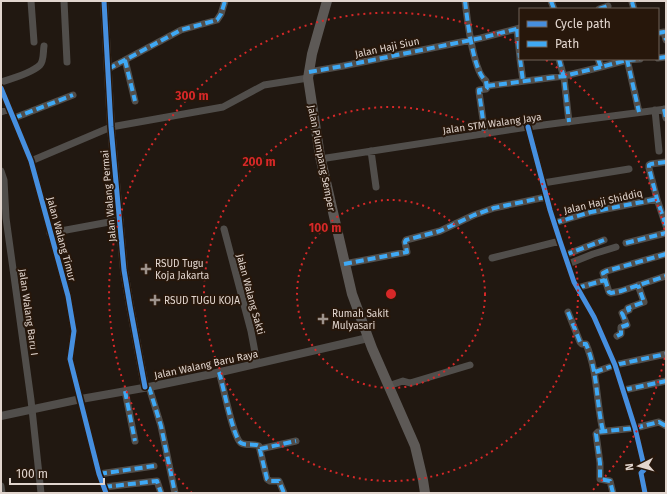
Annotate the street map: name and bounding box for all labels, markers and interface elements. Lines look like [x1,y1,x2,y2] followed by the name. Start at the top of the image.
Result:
[519,8,659,60] legend
[555,17,611,31] text: Cycle path
[354,35,421,61] street label: Jalan Haji Siun
[555,37,579,51] text: Path
[174,89,209,103] text: 300 m
[305,104,337,212] street label: Jalan Plumpang Semper
[442,111,542,137] street label: Jalan STM Walang Jaya
[99,149,119,242] street label: Jalan Walang Permai
[242,155,276,169] text: 200 m
[563,187,644,217] street label: Jalan Haji Shiddiq
[44,196,78,283] street label: Jalan Walang Timur
[309,221,341,235] text: 100 m
[233,253,267,336] street label: Jalan Walang Sakti
[155,258,209,282] place label: RSUD Tugu Koja Jakarta
[140,263,152,275] marker: RSUD Tugu Koja Jakarta
[16,268,40,356] street label: Jalan Walang Baru I
[384,287,398,301] centre of rings
[149,294,161,306] marker: RSUD TUGU KOJA
[164,295,240,307] place label: RSUD TUGU KOJA
[332,308,389,332] place label: Rumah Sakit Mulyasari
[317,313,329,325] marker: Rumah Sakit Mulyasari
[153,348,259,382] street label: Jalan Walang Baru Raya
[619,446,659,486] north arrow
[10,460,104,486] scale bar
[623,463,636,471] text: N
[16,467,48,481] text: 100 m

